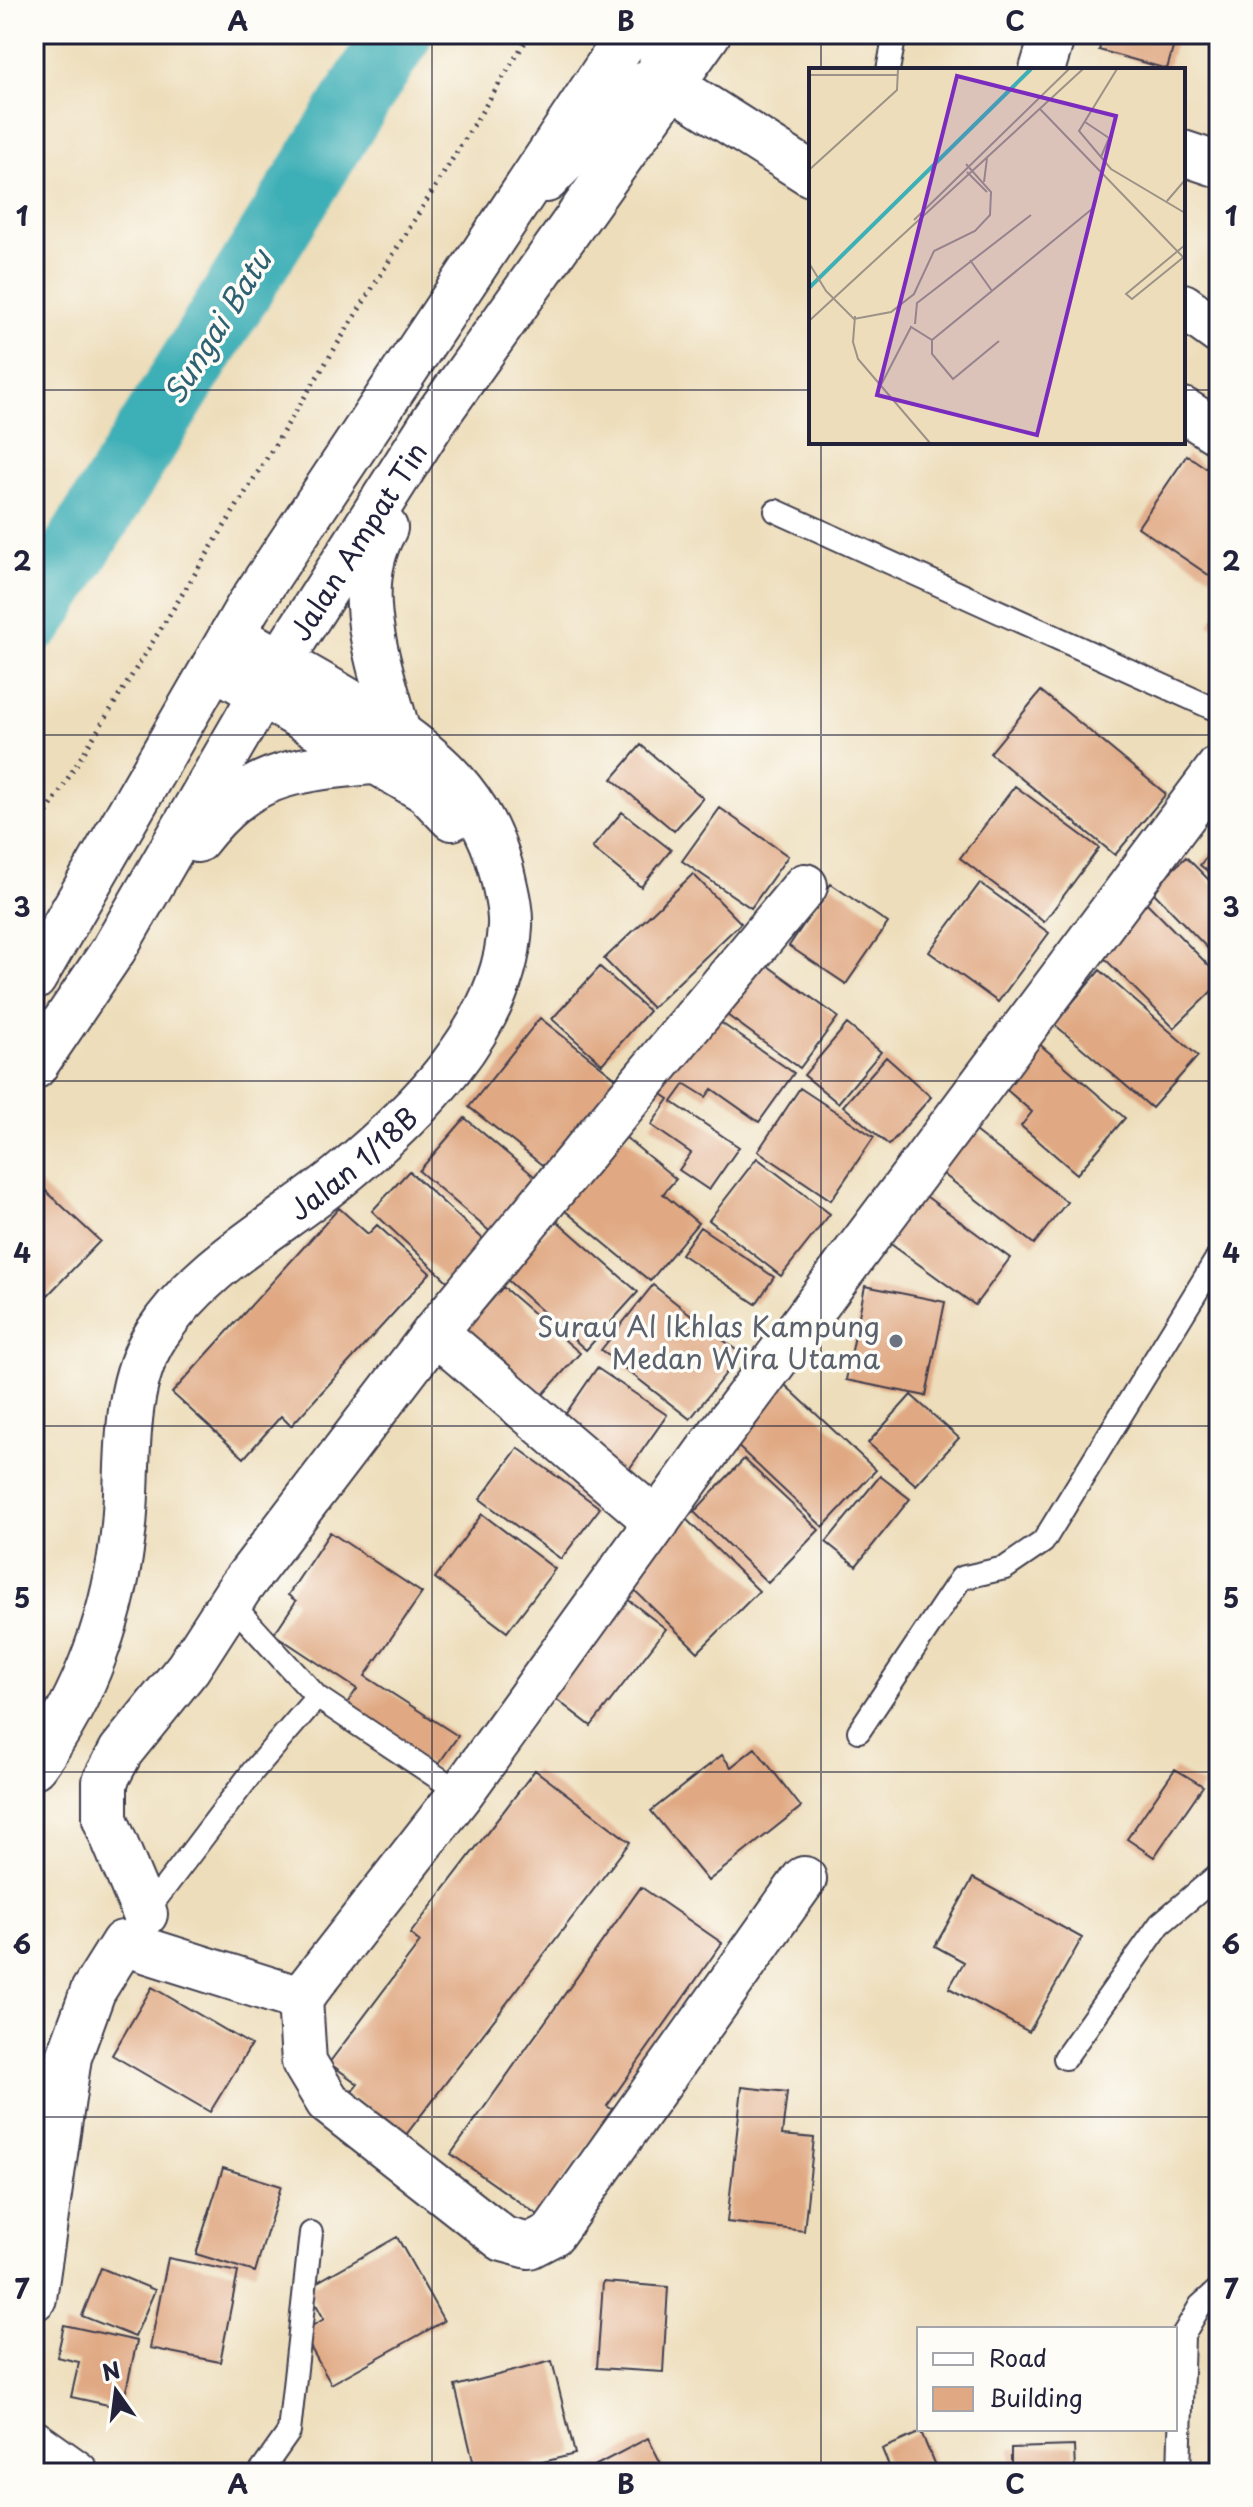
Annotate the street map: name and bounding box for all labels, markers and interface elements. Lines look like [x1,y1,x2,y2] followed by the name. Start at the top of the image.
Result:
[228,1,248,40] text: A
[617,1,635,40] text: B
[1005,1,1025,40] text: C
[809,68,1185,444] inset map
[16,196,28,235] text: 1
[1225,196,1237,235] text: 1
[151,238,283,412] water label: Sungai Batu
[278,433,437,648] street label: Jalan Ampat Tin
[13,541,31,580] text: 2
[1222,541,1240,580] text: 2
[13,887,31,926] text: 3
[1222,887,1240,926] text: 3
[279,1096,427,1230] street label: Jalan 1/18B
[13,1233,31,1272] text: 4
[1222,1233,1240,1272] text: 4
[537,1304,880,1379] place label: Surau Al Ikhlas Kampung Medan Wira Utama
[887,1332,905,1350] marker: Surau Al Ikhlas Kampung Medan Wira Utama
[14,1578,30,1617] text: 5
[1223,1578,1239,1617] text: 5
[13,1924,31,1963] text: 6
[1222,1924,1240,1963] text: 6
[15,2269,30,2308] text: 7
[1224,2269,1239,2308] text: 7
[917,2327,1177,2431] legend
[989,2339,1047,2375] text: Road
[76,2351,156,2431] north arrow
[98,2352,123,2388] text: N
[989,2379,1083,2415] text: Building
[228,2464,248,2503] text: A
[617,2464,635,2503] text: B
[1005,2464,1025,2503] text: C

